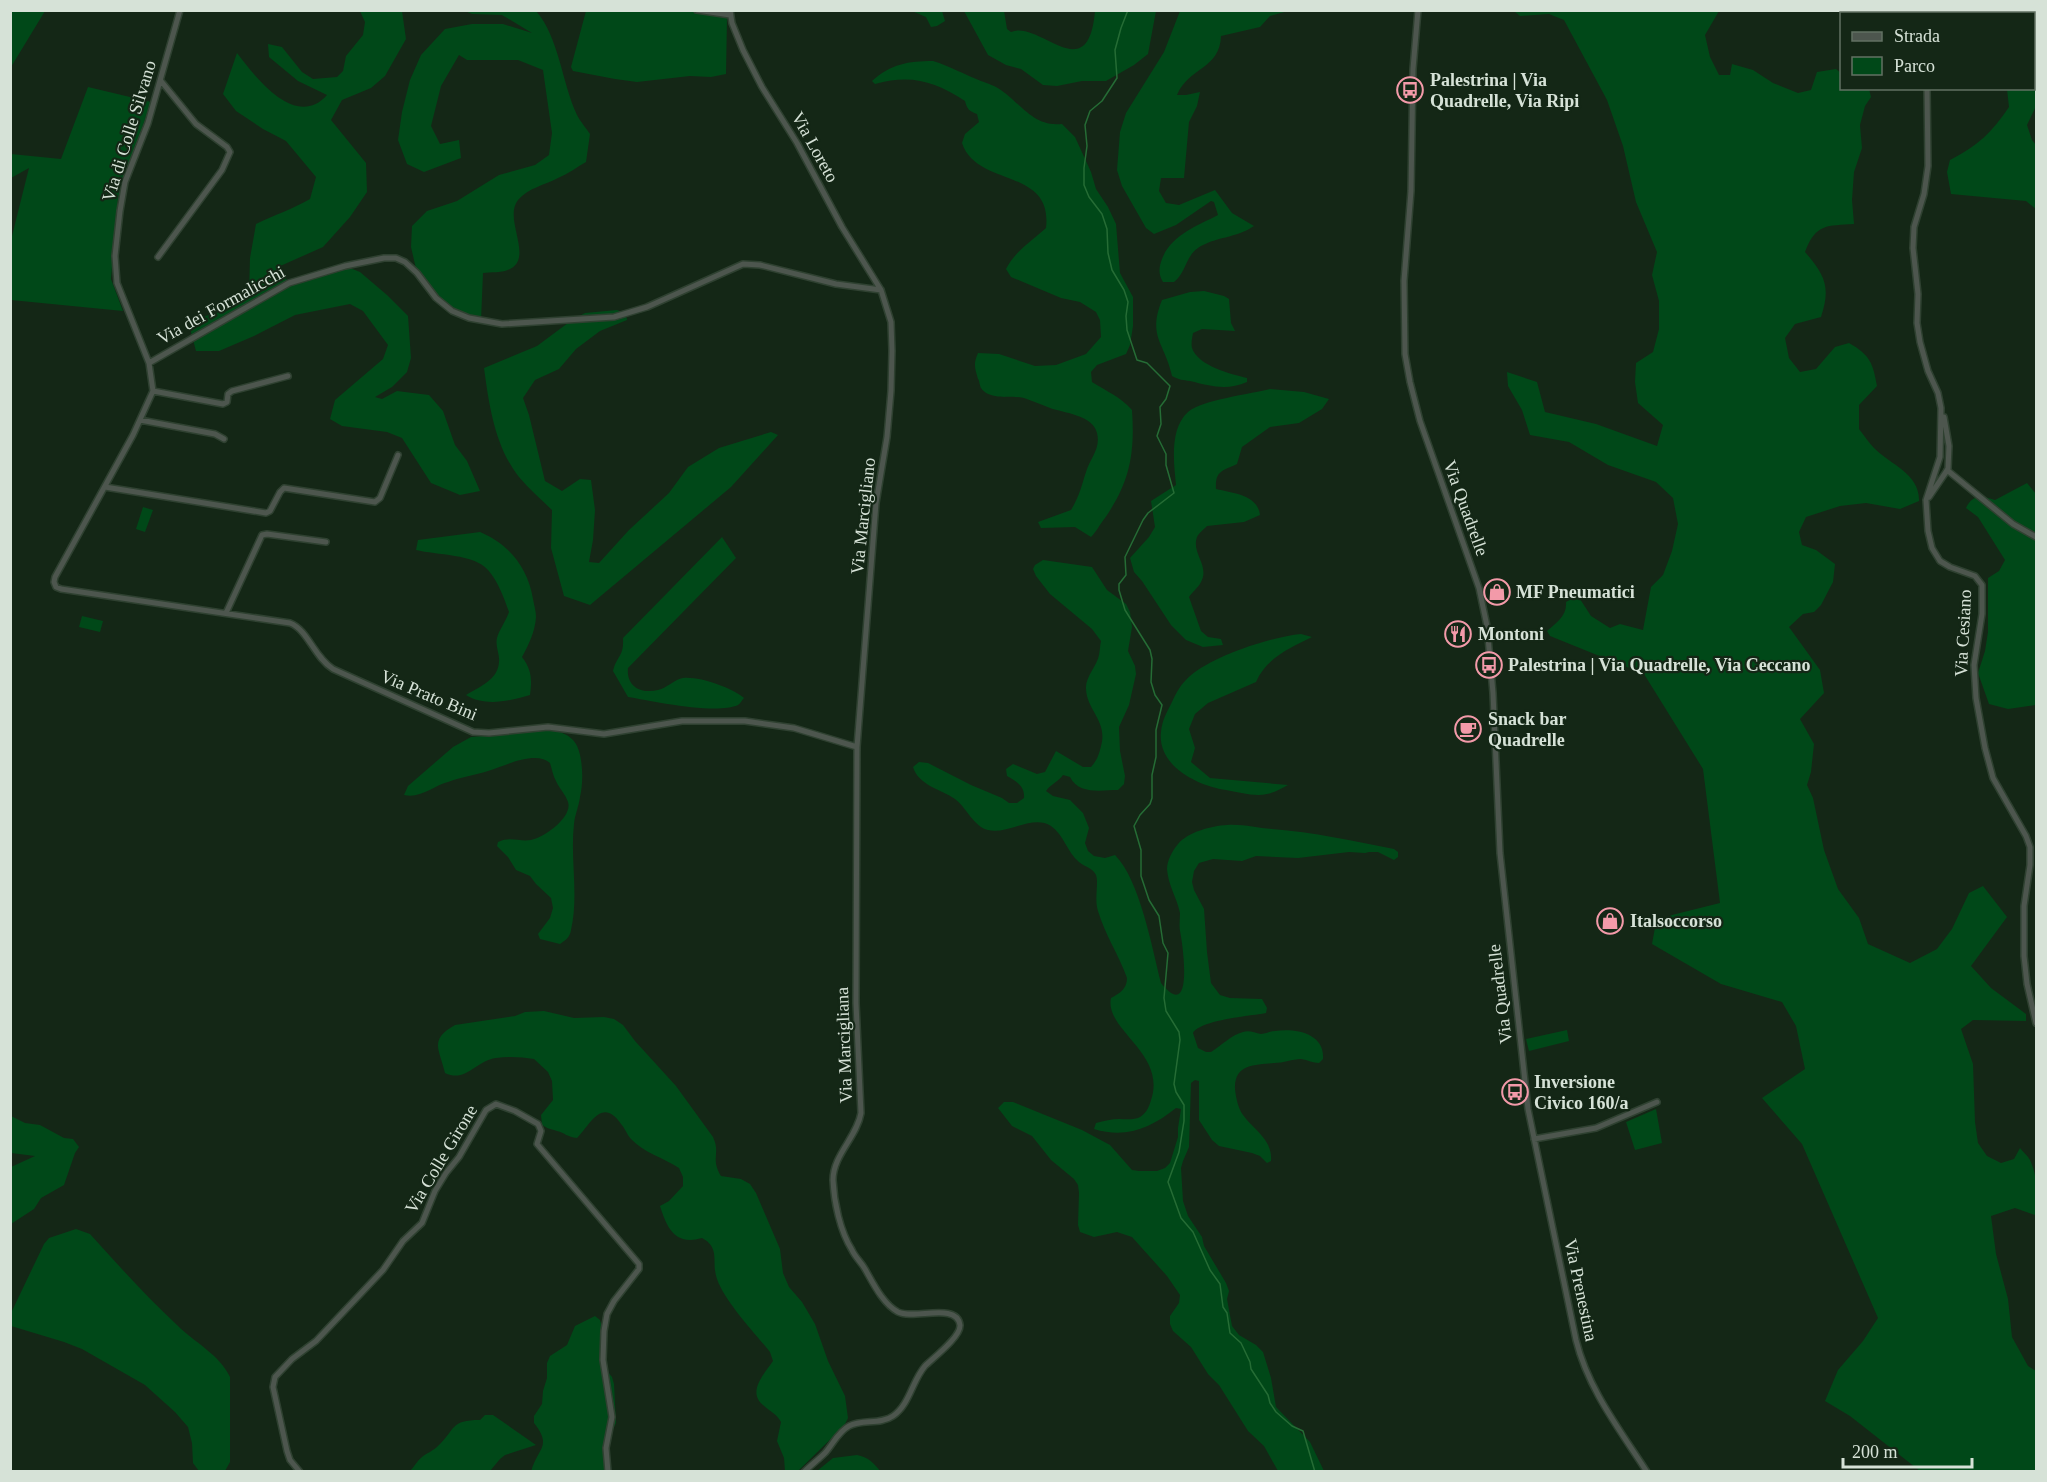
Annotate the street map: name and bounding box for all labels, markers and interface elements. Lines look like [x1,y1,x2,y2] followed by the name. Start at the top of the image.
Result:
[1840,12,2035,90] legend
[1894,26,1940,46] text: Strada
[1894,56,1935,76] text: Parco
[98,58,160,204] street label: Via di Colle Silvano
[1430,70,1579,111] place label: Palestrina | Via Quadrelle, Via Ripi
[1395,75,1425,105] bus stop icon: Palestrina | Via Quadrelle, Via Ripi
[787,108,843,186] street label: Via Loreto
[154,262,288,348] street label: Via dei Formalicchi
[847,457,879,575] street label: Via Marcigliano
[1439,457,1493,559] street label: Via Quadrelle
[1482,577,1512,607] shop icon: MF Pneumatici
[1516,582,1635,602] place label: MF Pneumatici
[1951,589,1975,677] street label: Via Cesiano
[1443,619,1473,649] restaurant icon: Montoni
[1478,624,1544,644] place label: Montoni
[1474,650,1504,680] bus stop icon: Palestrina | Via Quadrelle, Via Ceccano
[1508,655,1811,675] place label: Palestrina | Via Quadrelle, Via Ceccano
[378,666,480,724] street label: Via Prato Bini
[1488,709,1567,750] place label: Snack bar Quadrelle
[1453,714,1483,744] cafe icon: Snack bar Quadrelle
[1595,906,1625,936] shop icon: Italsoccorso
[1630,911,1722,931] place label: Italsoccorso
[1484,943,1516,1045] street label: Via Quadrelle
[832,986,856,1104] street label: Via Marcigliana
[1534,1072,1629,1113] place label: Inversione Civico 160/a
[1500,1077,1530,1107] bus stop icon: Inversione Civico 160/a
[401,1101,481,1217] street label: Via Colle Girone
[1560,1237,1602,1343] street label: Via Prenestina
[1843,1431,1972,1469] scale bar
[1852,1442,1898,1462] text: 200 m

